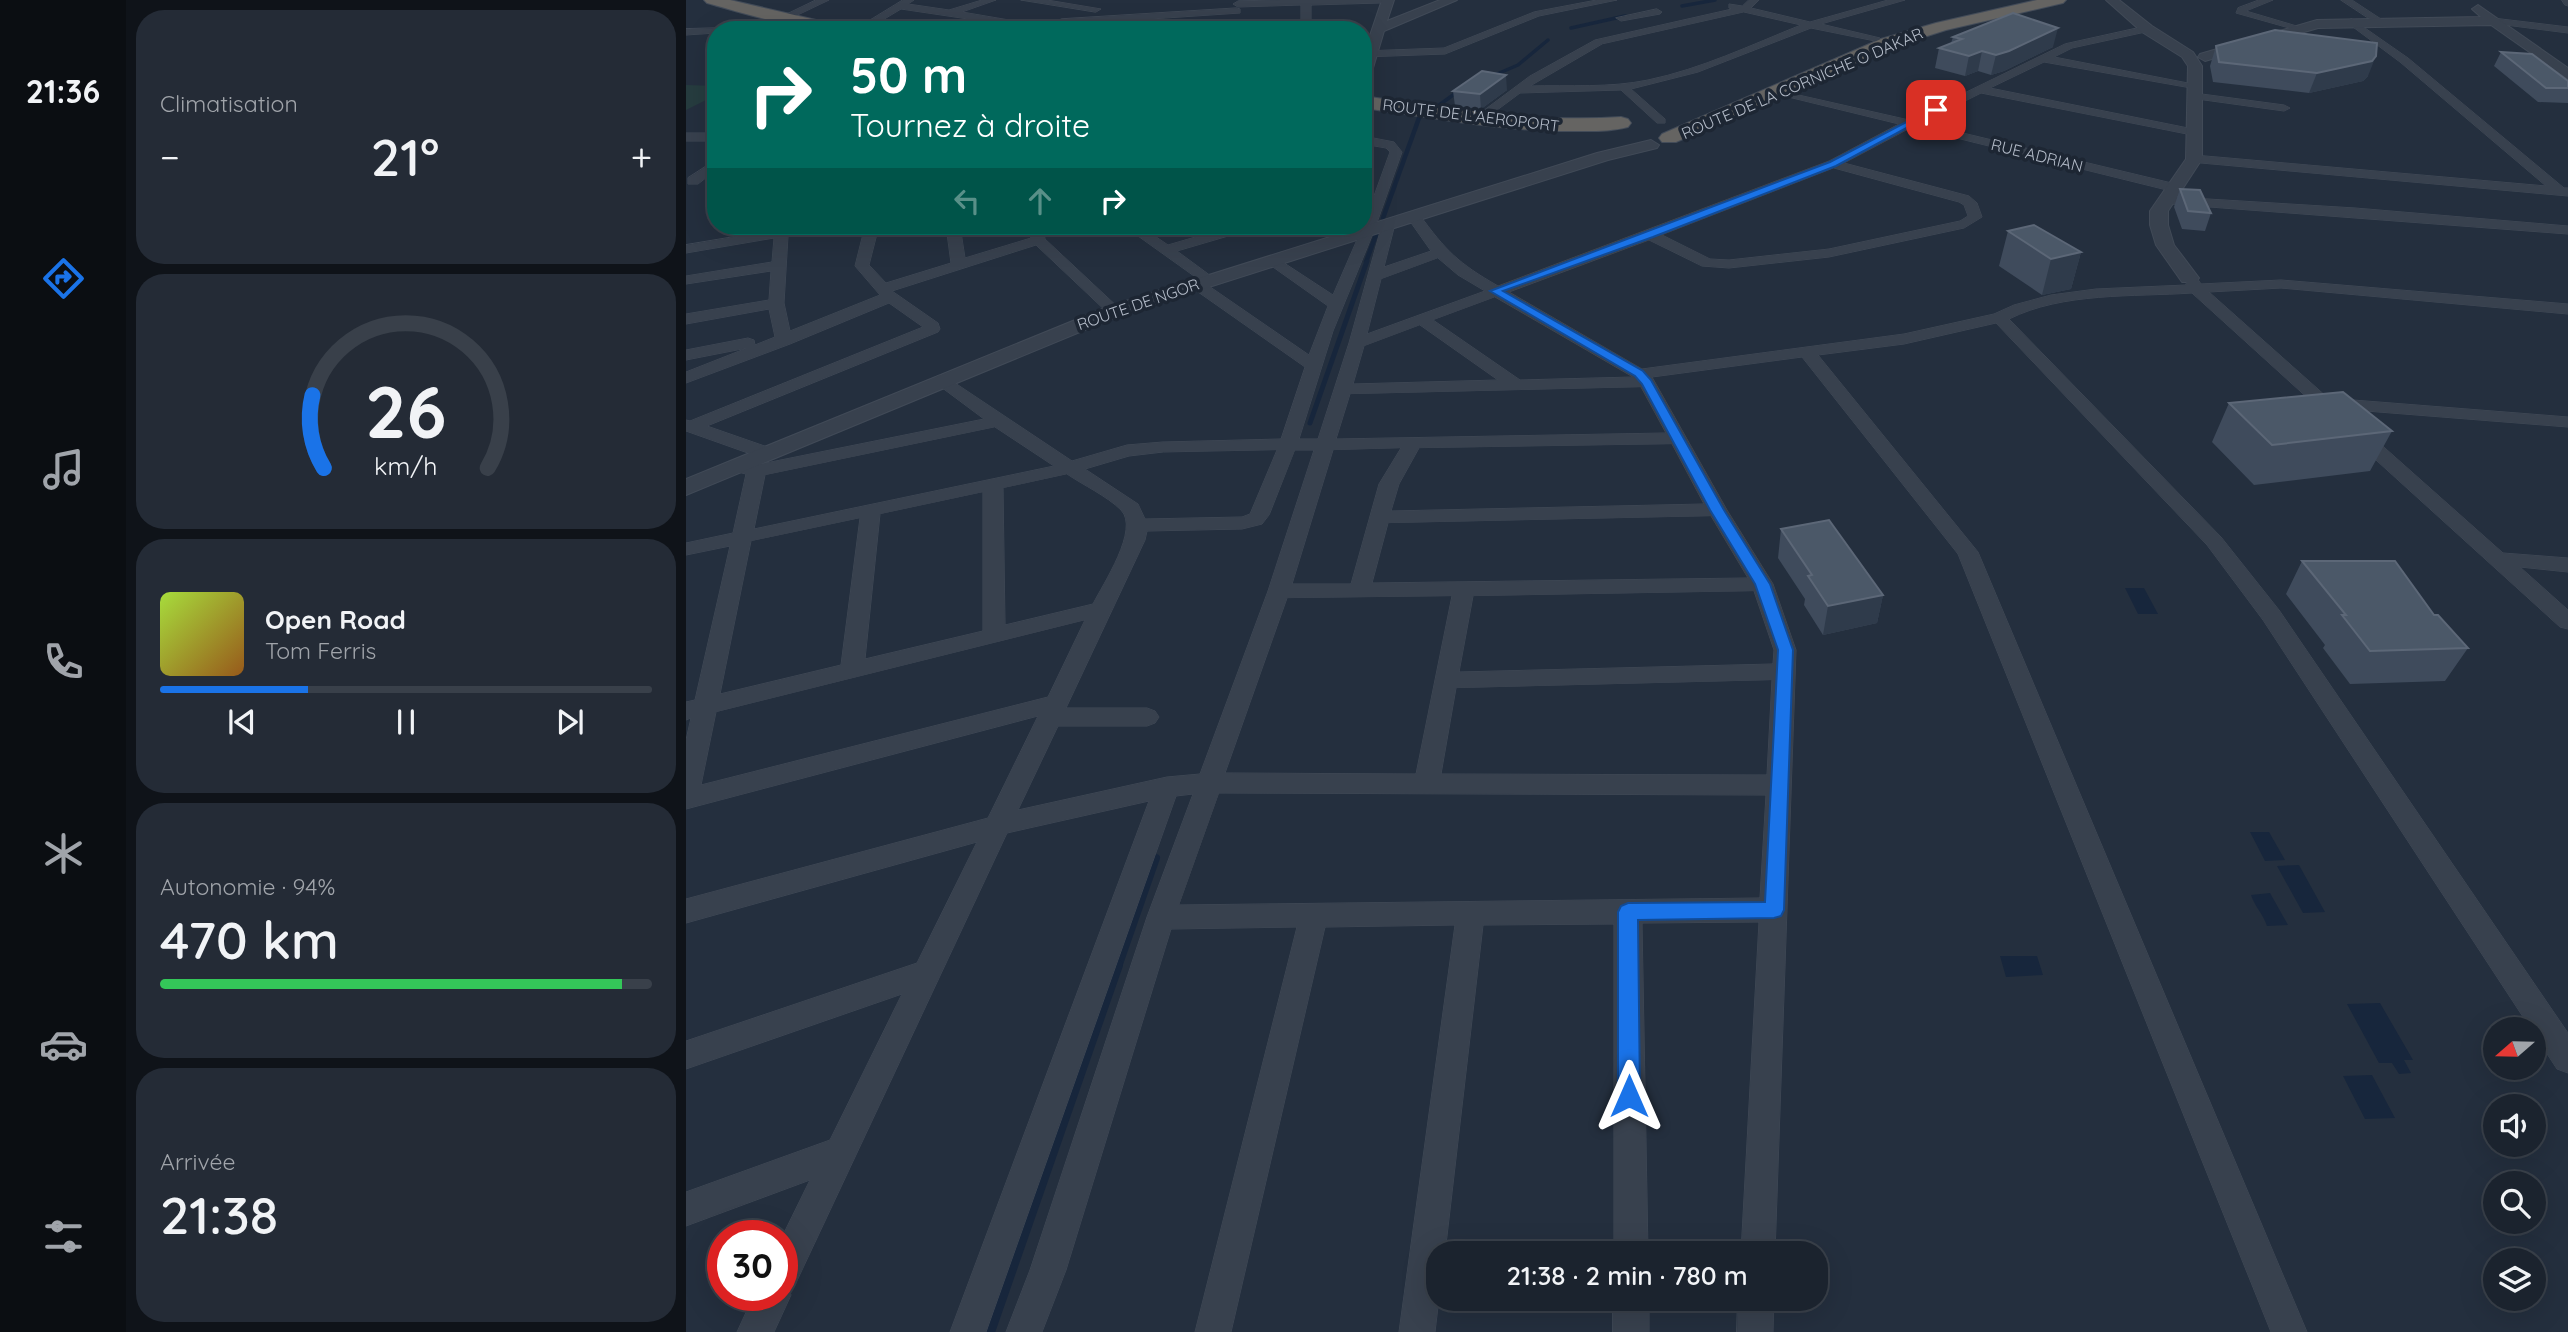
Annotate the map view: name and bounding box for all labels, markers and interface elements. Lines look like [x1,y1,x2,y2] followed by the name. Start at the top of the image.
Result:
[1678,23,1926,143] street label: ROUTE DE LA CORNICHE O DAKAR
[850,44,967,105] text: 50 m
[735,49,826,140] icon: right
[26,71,100,111] text: 21:36
[1906,80,1966,140] pin
[160,89,298,118] text: Climatisation
[1917,91,1955,129] icon: arrive
[1381,94,1561,136] street label: ROUTE DE L'AEROPORT
[850,105,1090,145] text: Tournez à droite
[371,124,439,189] text: 21°
[160,133,180,181] text: −
[631,133,652,181] text: +
[1989,134,2085,176] street label: RUE ADRIAN
[948,182,986,220] icon: left
[1021,182,1059,220] icon: ahead
[1094,182,1132,220] icon: right
[39,254,88,303] icon: directions
[1074,274,1202,334] street label: ROUTE DE NGOR
[365,365,447,456] text: 26
[39,445,88,494] icon: music
[374,449,438,480] text: km/h
[265,603,406,636] text: Open Road
[265,636,376,665] text: Tom Ferris
[39,637,88,686] icon: phone
[223,703,261,741] icon: previous
[387,703,425,741] icon: pause
[551,703,589,741] icon: next
[39,829,88,878] icon: climate
[160,872,335,901] text: Autonomie · 94%
[160,907,339,972] text: 470 km
[2483,1017,2546,1080] north arrow
[2483,1017,2546,1311] map controls
[39,1020,88,1069] icon: car
[1592,1059,1666,1133] position arrow
[2483,1094,2546,1157] button: sound
[160,1147,236,1176] text: Arrivée
[2483,1171,2546,1234] button: search
[160,1182,278,1247] text: 21:38
[39,1212,88,1261] icon: filters
[707,1220,798,1311] speed limit sign: 30
[2483,1248,2546,1311] button: layers
[1506,1259,1748,1292] text: 21:38 · 2 min · 780 m

